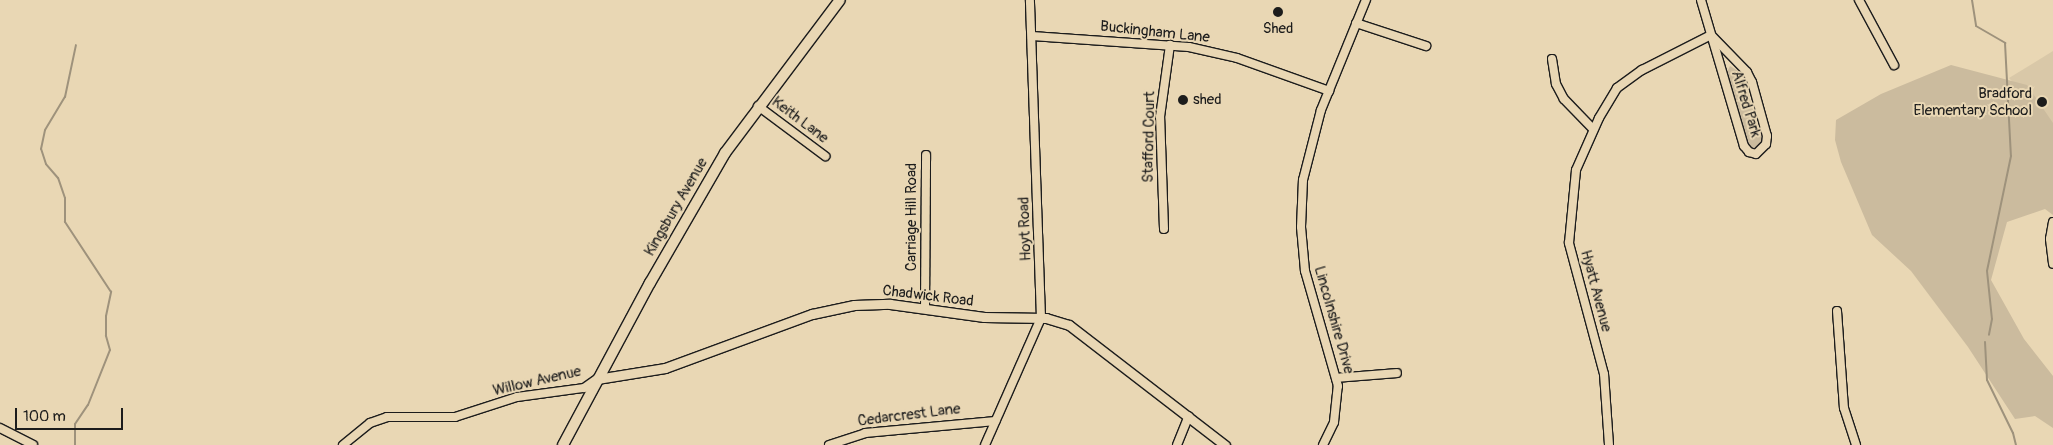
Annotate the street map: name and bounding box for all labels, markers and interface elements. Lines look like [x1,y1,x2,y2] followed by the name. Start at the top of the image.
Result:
[1272,6,1284,18] marker: Shed
[1099,17,1211,47] street label: Buckingham Lane
[1263,20,1293,38] place label: Shed
[1727,69,1765,139] street label: Alfred Park
[1914,84,2032,119] place label: Bradford Elementary School
[1139,91,1159,183] street label: Stafford Court
[1193,91,1221,109] place label: shed
[768,93,832,147] street label: Keith Lane
[1177,94,1189,106] marker: shed
[2036,96,2048,108] marker: Bradford Elementary School
[641,155,711,259] street label: Kingsbury Avenue
[903,163,921,271] street label: Carriage Hill Road
[1015,197,1035,261] street label: Hoyt Road
[1576,248,1616,334] street label: Hyatt Avenue
[1310,264,1358,376] street label: Lincolnshire Drive
[881,281,975,311] street label: Chadwick Road
[491,362,583,400] street label: Willow Avenue
[18,398,125,430] scale bar
[857,400,961,430] street label: Cedarcrest Lane
[23,407,66,426] text: 100 m

